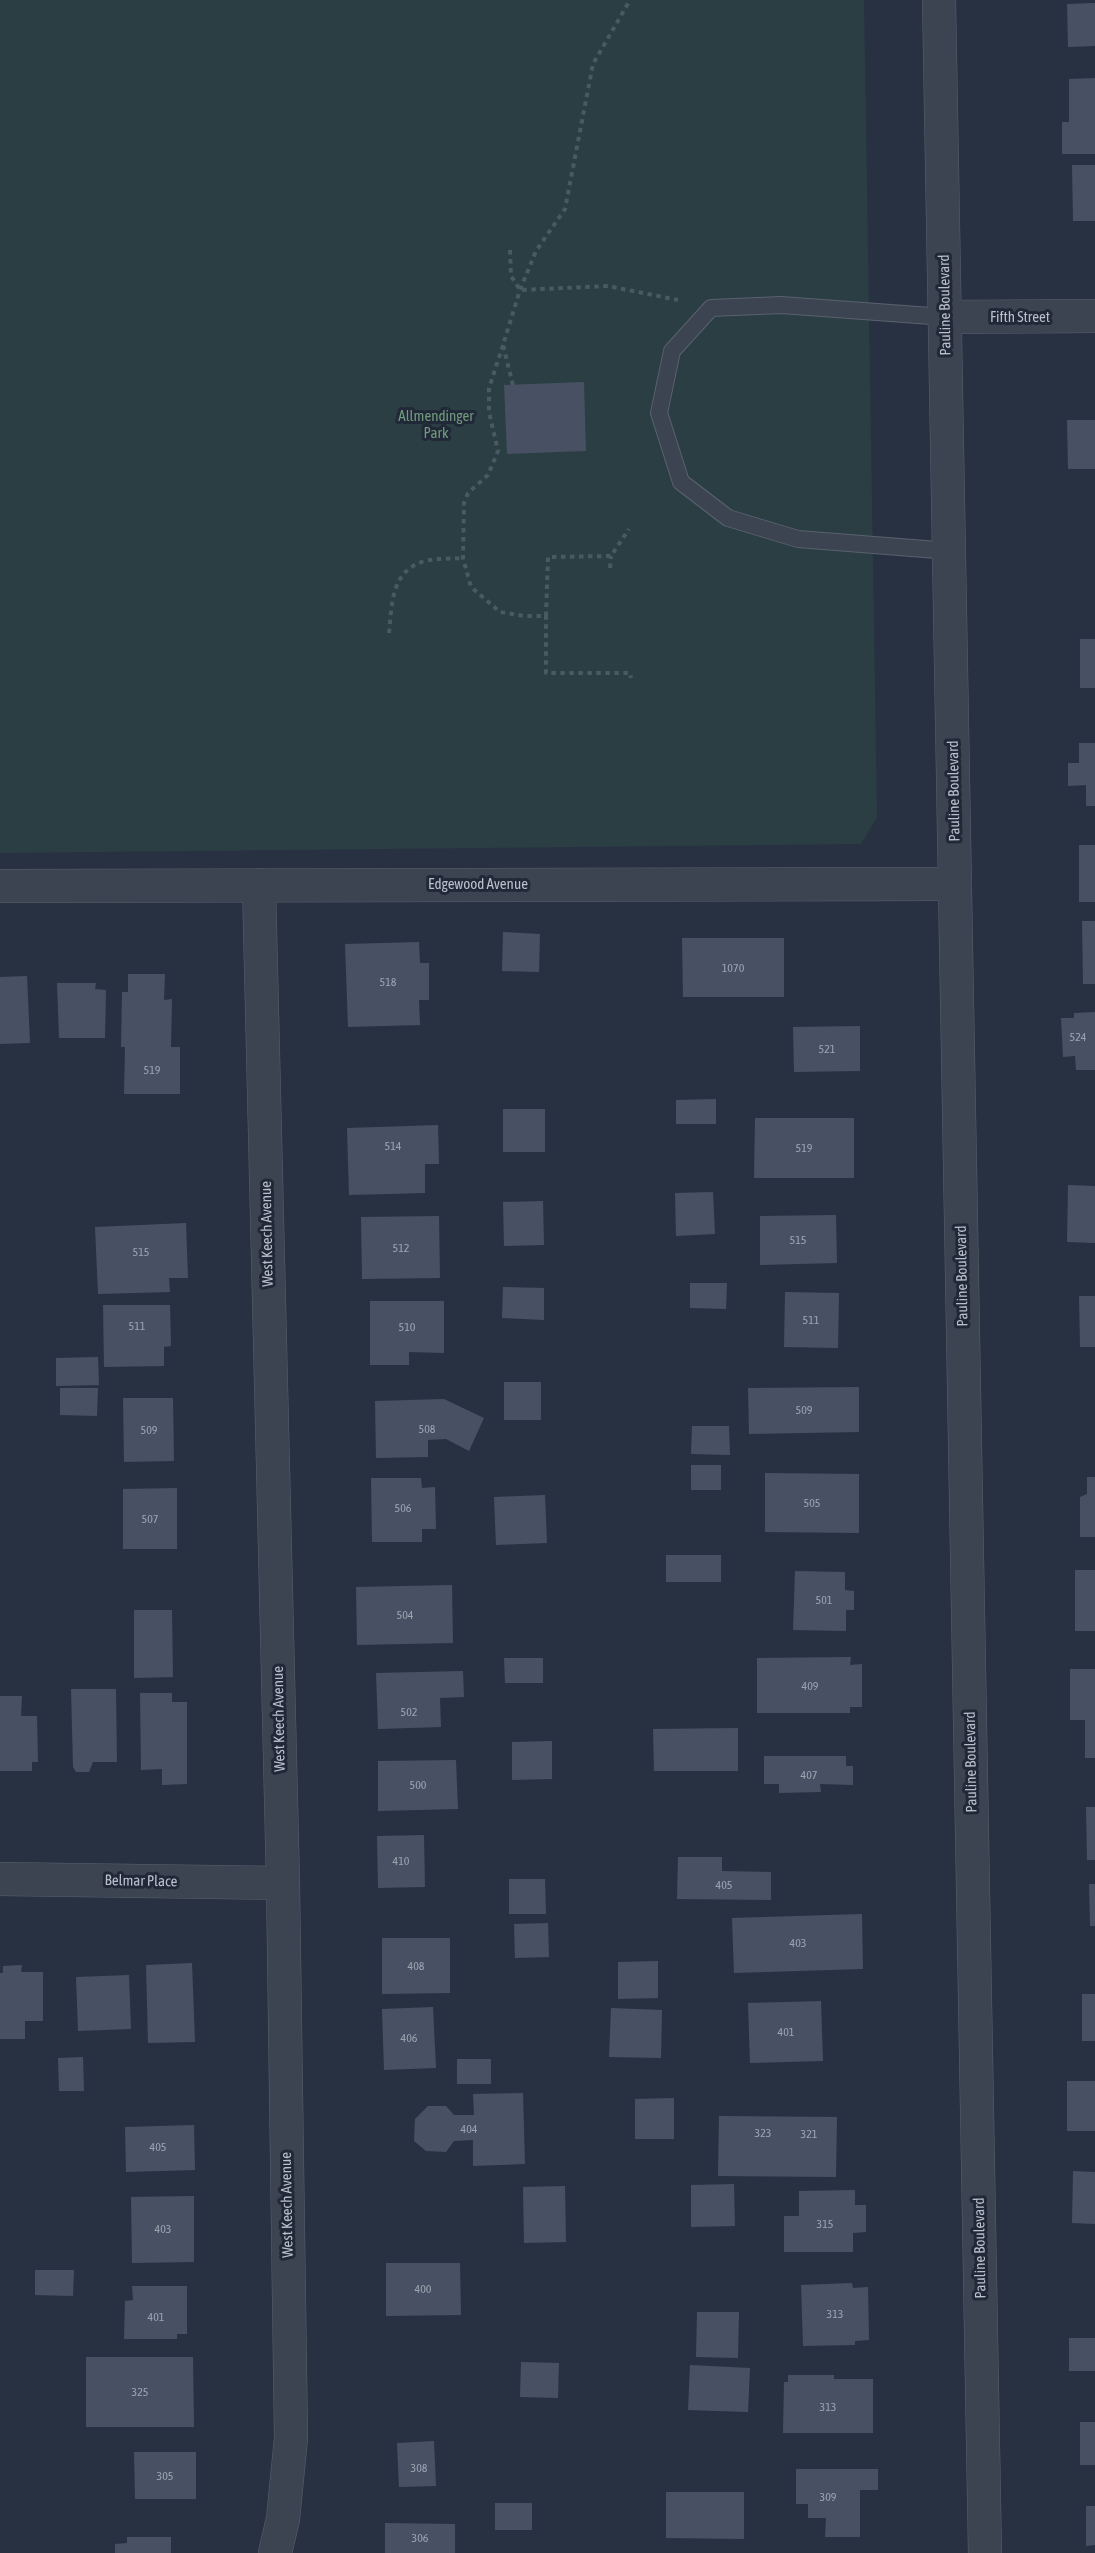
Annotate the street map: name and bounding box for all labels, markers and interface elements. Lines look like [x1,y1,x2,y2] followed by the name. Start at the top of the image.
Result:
[935,254,955,356] street label: Pauline Boulevard
[990,308,1050,326] street label: Fifth Street
[398,407,474,442] park label: Allmendinger Park
[944,740,964,842] street label: Pauline Boulevard
[428,875,528,893] street label: Edgewood Avenue
[722,961,744,975] house number: 1070
[380,975,396,989] house number: 518
[1070,1030,1086,1044] house number: 524
[819,1042,835,1056] house number: 521
[144,1063,160,1077] house number: 519
[385,1139,401,1153] house number: 514
[796,1141,812,1155] house number: 519
[257,1181,277,1287] street label: West Keech Avenue
[952,1225,972,1327] street label: Pauline Boulevard
[790,1233,806,1247] house number: 515
[393,1241,409,1255] house number: 512
[133,1245,149,1259] house number: 515
[803,1313,819,1327] house number: 511
[129,1319,145,1333] house number: 511
[399,1320,415,1334] house number: 510
[796,1403,812,1417] house number: 509
[419,1422,435,1436] house number: 508
[141,1423,157,1437] house number: 509
[804,1496,820,1510] house number: 505
[395,1501,411,1515] house number: 506
[142,1512,158,1526] house number: 507
[816,1593,832,1607] house number: 501
[397,1608,413,1622] house number: 504
[269,1666,289,1772] street label: West Keech Avenue
[802,1679,818,1693] house number: 409
[401,1705,417,1719] house number: 502
[961,1711,981,1813] street label: Pauline Boulevard
[801,1768,817,1782] house number: 407
[410,1778,426,1792] house number: 500
[393,1854,409,1868] house number: 410
[104,1871,178,1891] street label: Belmar Place
[716,1878,732,1892] house number: 405
[790,1936,806,1950] house number: 403
[408,1959,424,1973] house number: 408
[778,2025,794,2039] house number: 401
[401,2031,417,2045] house number: 406
[461,2122,477,2136] house number: 404
[755,2126,771,2140] house number: 323
[801,2127,817,2141] house number: 321
[150,2140,166,2154] house number: 405
[277,2152,297,2258] street label: West Keech Avenue
[970,2197,990,2299] street label: Pauline Boulevard
[817,2217,833,2231] house number: 315
[155,2222,171,2236] house number: 403
[415,2282,431,2296] house number: 400
[827,2307,843,2321] house number: 313
[148,2310,164,2324] house number: 401
[132,2385,148,2399] house number: 325
[820,2400,836,2414] house number: 313
[411,2461,427,2475] house number: 308
[157,2469,173,2483] house number: 305
[820,2490,836,2504] house number: 309
[412,2531,428,2545] house number: 306

